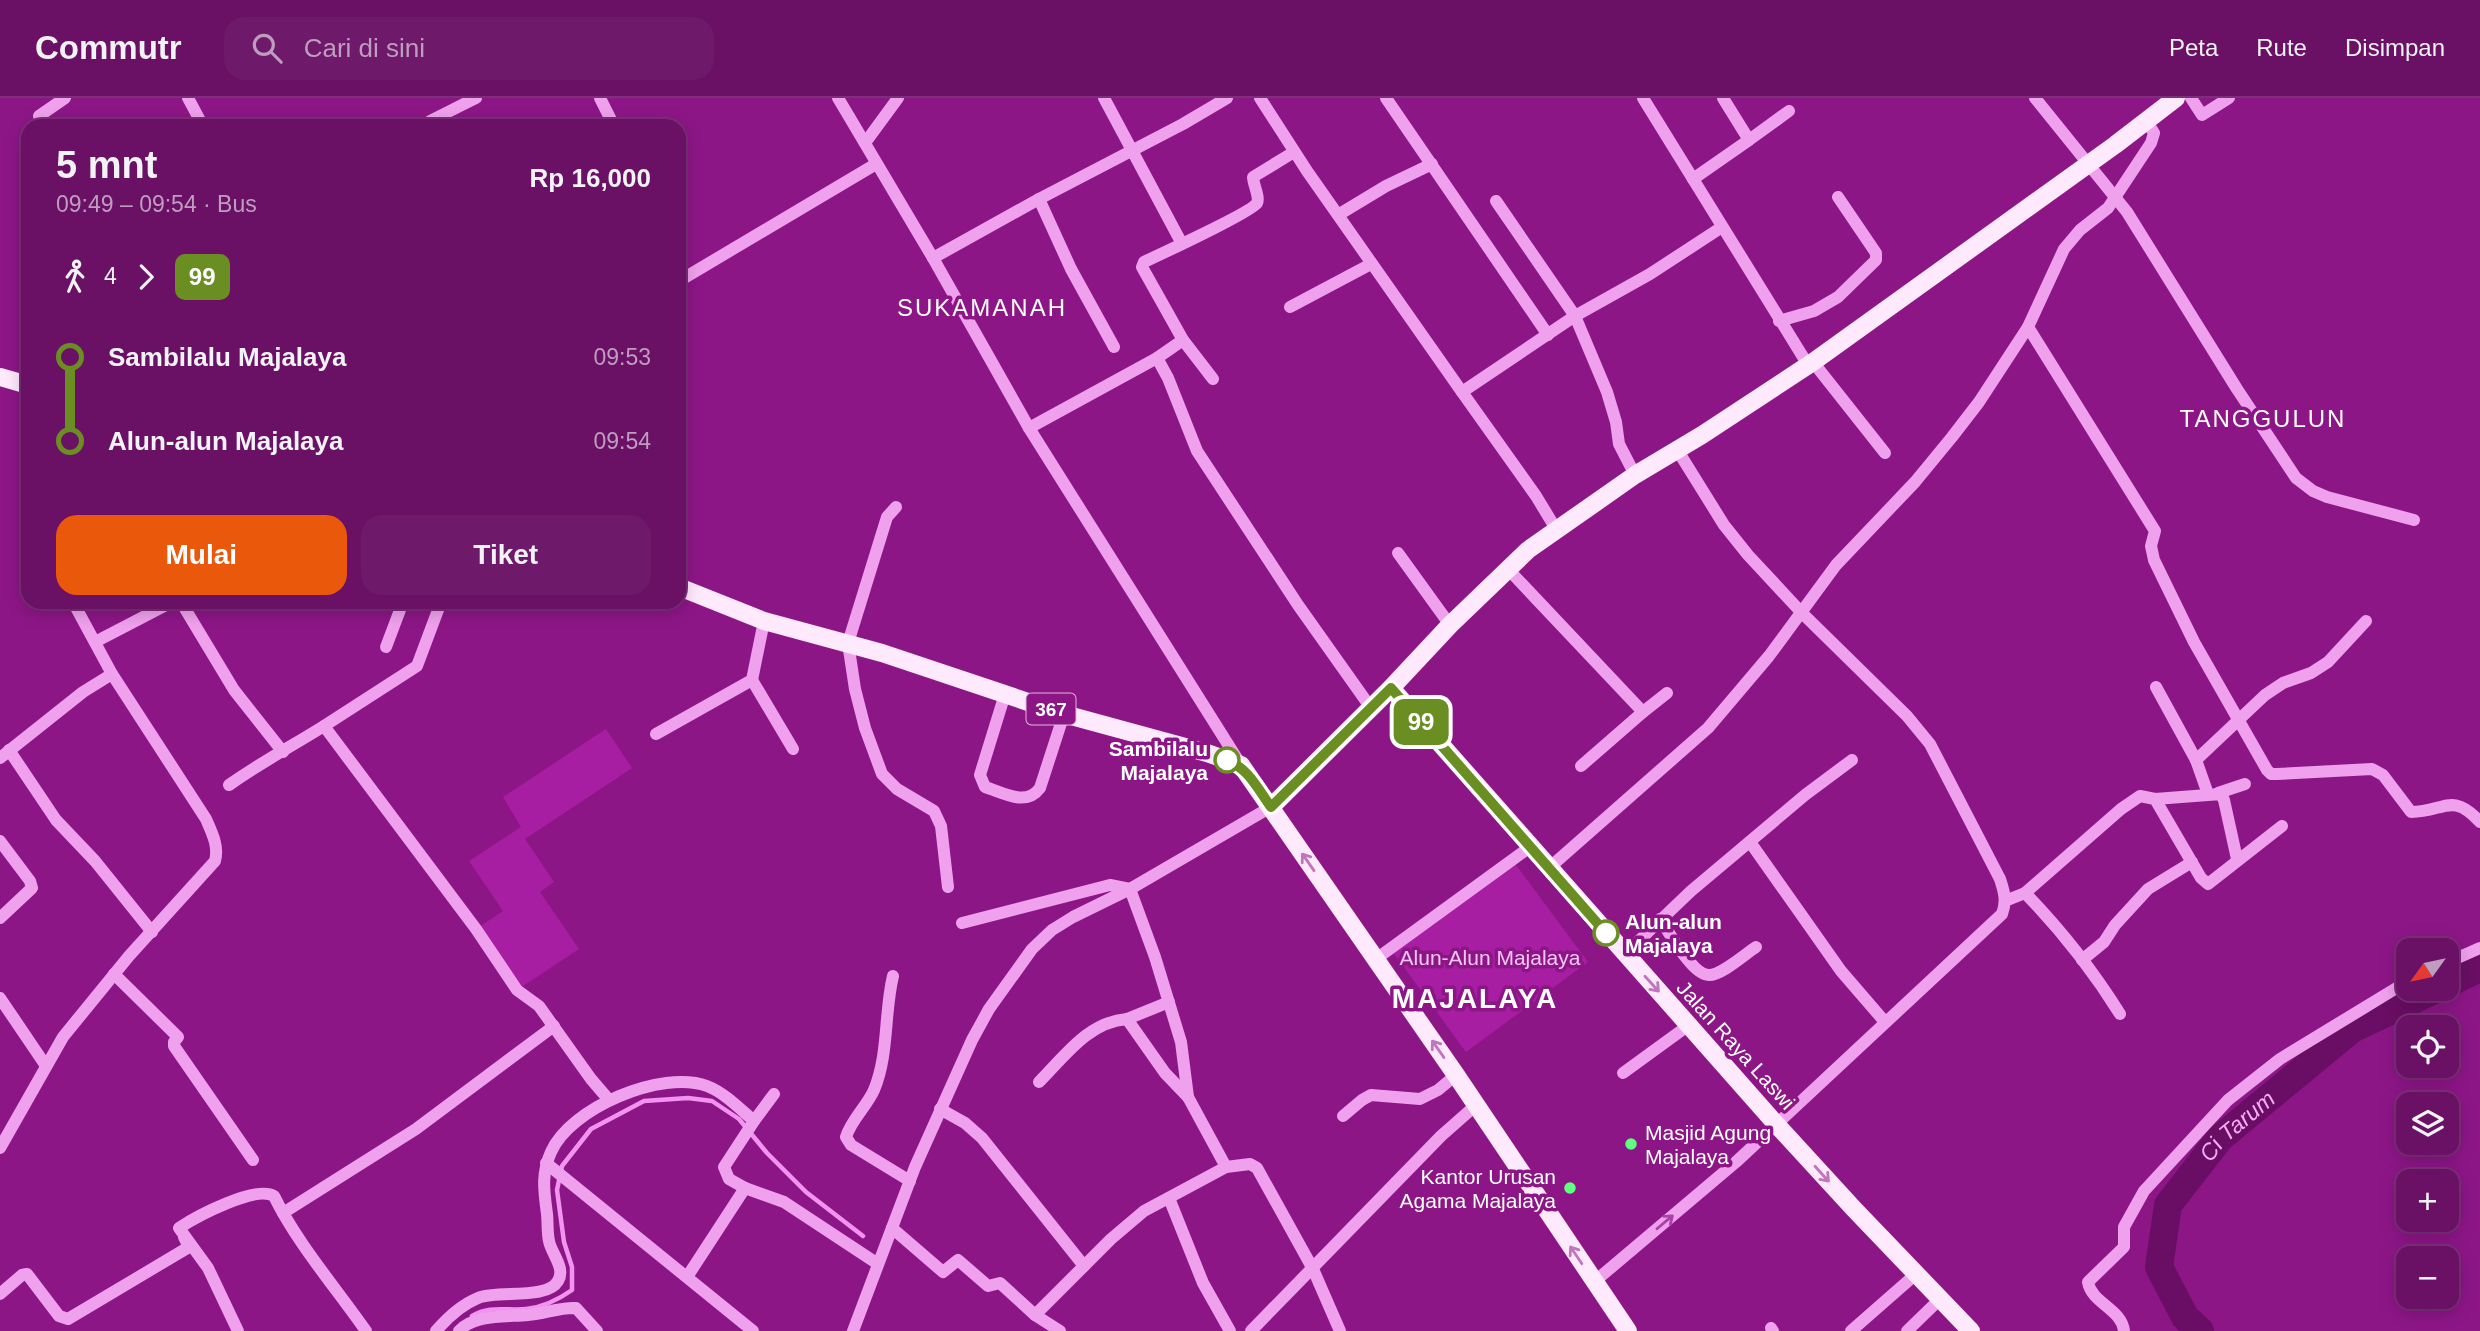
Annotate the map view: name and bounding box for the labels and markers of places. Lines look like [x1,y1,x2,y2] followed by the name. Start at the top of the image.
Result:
[1109,737,1208,784] place label: Sambilalu Majalaya
[1214,747,1240,773] marker: Sambilalu Majalaya
[1625,910,1722,957] place label: Alun-alun Majalaya
[1593,920,1619,946] marker: Alun-alun Majalaya
[1645,1121,1771,1168] place label: Masjid Agung Majalaya
[1623,1136,1639,1152] marker: Masjid Agung Majalaya
[1400,1165,1556,1212] place label: Kantor Urusan Agama Majalaya
[1562,1180,1578,1196] marker: Kantor Urusan Agama Majalaya

